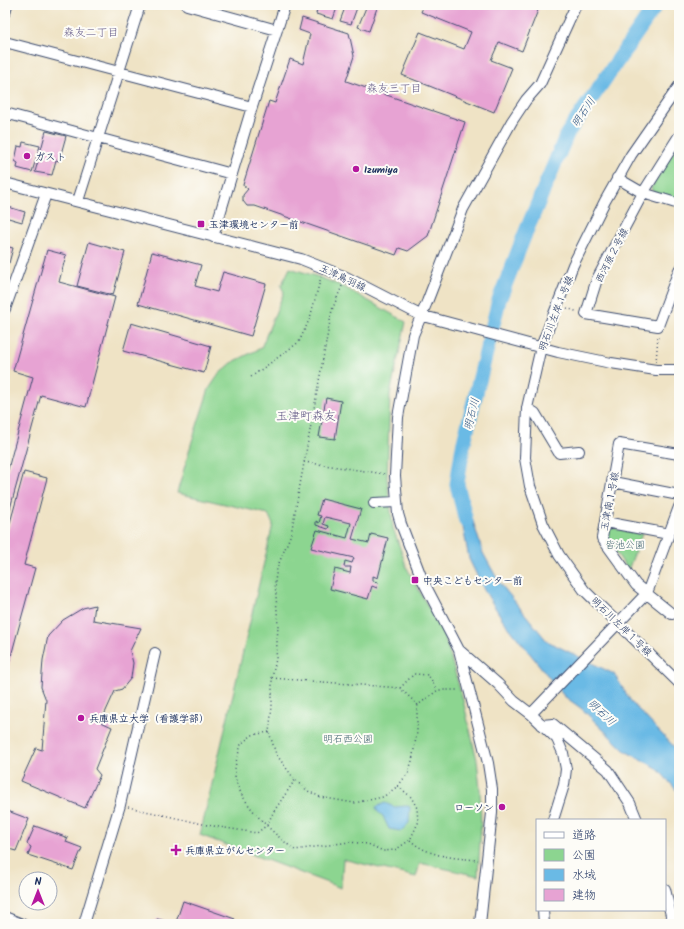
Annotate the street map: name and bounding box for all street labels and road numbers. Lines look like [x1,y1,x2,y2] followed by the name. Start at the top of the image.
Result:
[591,225,633,286] street label: 西河原２号線
[317,260,369,296] street label: 玉津鳥羽線
[534,273,578,354] street label: 明石川左岸１号線
[596,470,624,532] street label: 玉津南１号線
[587,593,656,660] street label: 明石川左岸１号線

